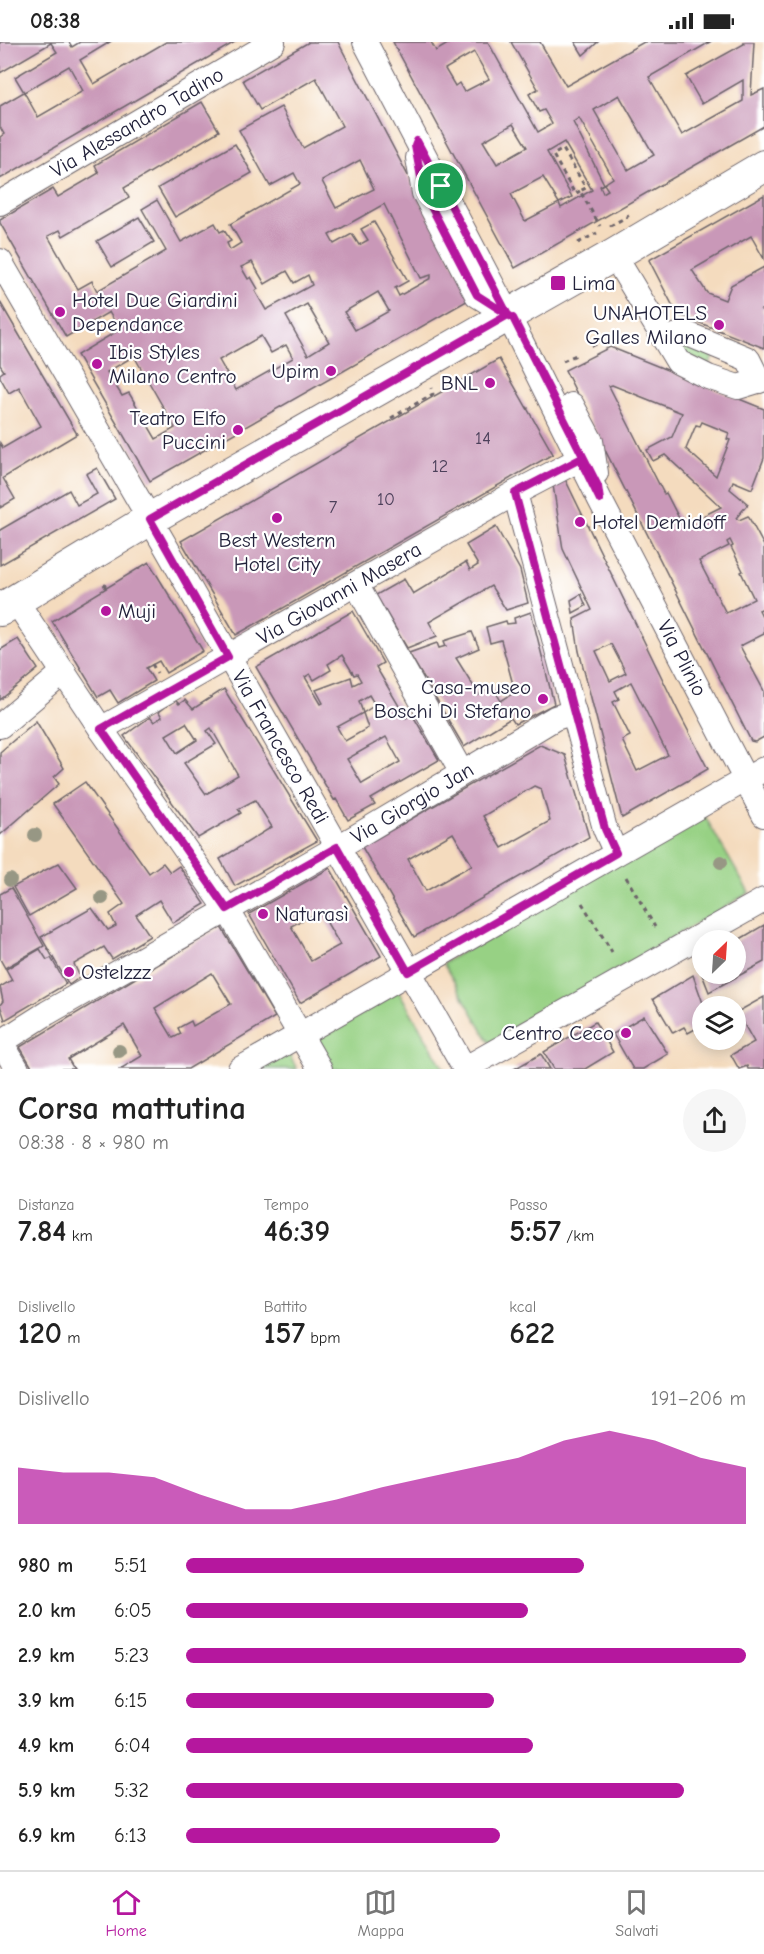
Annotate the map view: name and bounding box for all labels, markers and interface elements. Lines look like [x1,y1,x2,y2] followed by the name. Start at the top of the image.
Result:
[30,8,81,34] text: 08:38
[46,62,228,183] street label: Via Alessandro Tadino
[415,160,466,211] pin
[424,169,457,202] icon: arrive
[572,271,615,295] place label: Lima
[549,274,567,292] marker: Lima
[72,288,238,336] place label: Hotel Due Giardini Dependance
[585,301,707,349] place label: UNAHOTELS Galles Milano
[53,305,67,319] marker: Hotel Due Giardini Dependance
[712,318,726,332] marker: UNAHOTELS Galles Milano
[109,340,237,388] place label: Ibis Styles Milano Centro
[90,357,104,371] marker: Ibis Styles Milano Centro
[271,359,319,383] place label: Upim
[324,364,338,378] marker: Upim
[441,371,478,395] place label: BNL
[483,376,497,390] marker: BNL
[129,406,226,454] place label: Teatro Elfo Puccini
[231,423,245,437] marker: Teatro Elfo Puccini
[475,428,491,449] house number: 14
[432,456,448,477] house number: 12
[377,489,395,510] house number: 10
[329,497,338,518] house number: 7
[592,510,727,534] place label: Hotel Demidoff
[270,511,284,525] marker: Best Western Hotel City
[573,515,587,529] marker: Hotel Demidoff
[218,528,336,576] place label: Best Western Hotel City
[253,537,425,650] street label: Via Giovanni Masera
[118,599,156,623] place label: Muji
[99,604,113,618] marker: Muji
[653,616,712,700] street label: Via Plinio
[227,666,334,828] street label: Via Francesco Redi
[374,675,531,723] place label: Casa-museo Boschi Di Stefano
[536,692,550,706] marker: Casa-museo Boschi Di Stefano
[347,757,478,849] street label: Via Giorgio Jan
[275,902,349,926] place label: Naturasì
[256,907,270,921] marker: Naturasì
[692,930,746,984] north arrow
[692,930,746,1050] map controls
[81,960,151,984] place label: Ostelzzz
[62,965,76,979] marker: Ostelzzz
[692,996,746,1050] button: layers
[502,1021,614,1045] place label: Centro Ceco
[619,1026,633,1040] marker: Centro Ceco
[18,1089,246,1127] text: Corsa mattutina
[683,1089,746,1152] button: share
[18,1131,169,1154] text: 08:38 · 8 × 980 m
[18,1196,74,1214] text: Distanza
[264,1196,309,1214] text: Tempo
[509,1196,548,1214] text: Passo
[18,1214,66,1249] text: 7.84
[264,1214,330,1249] text: 46:39
[509,1214,561,1249] text: 5:57
[66,1227,93,1245] text: km
[561,1227,594,1245] text: /km
[18,1298,75,1316] text: Dislivello
[264,1298,307,1316] text: Battito
[509,1298,536,1316] text: kcal
[18,1316,62,1351] text: 120
[264,1316,305,1351] text: 157
[509,1316,555,1351] text: 622
[62,1329,80,1347] text: m
[305,1329,341,1347] text: bpm
[18,1387,90,1410] text: Dislivello
[651,1387,746,1410] text: 191–206 m
[18,1554,73,1577] text: 980 m
[114,1554,147,1577] text: 5:51
[18,1599,76,1622] text: 2.0 km
[114,1599,151,1622] text: 6:05
[18,1644,75,1667] text: 2.9 km
[114,1644,149,1667] text: 5:23
[18,1689,75,1712] text: 3.9 km
[114,1689,147,1712] text: 6:15
[18,1734,74,1757] text: 4.9 km
[114,1734,150,1757] text: 6:04
[18,1779,75,1802] text: 5.9 km
[114,1779,149,1802] text: 5:32
[18,1824,75,1847] text: 6.9 km
[114,1824,147,1847] text: 6:13
[105,1886,147,1940] tab: Home
[357,1886,404,1940] tab: Mappa
[615,1886,659,1940] tab: Salvati

